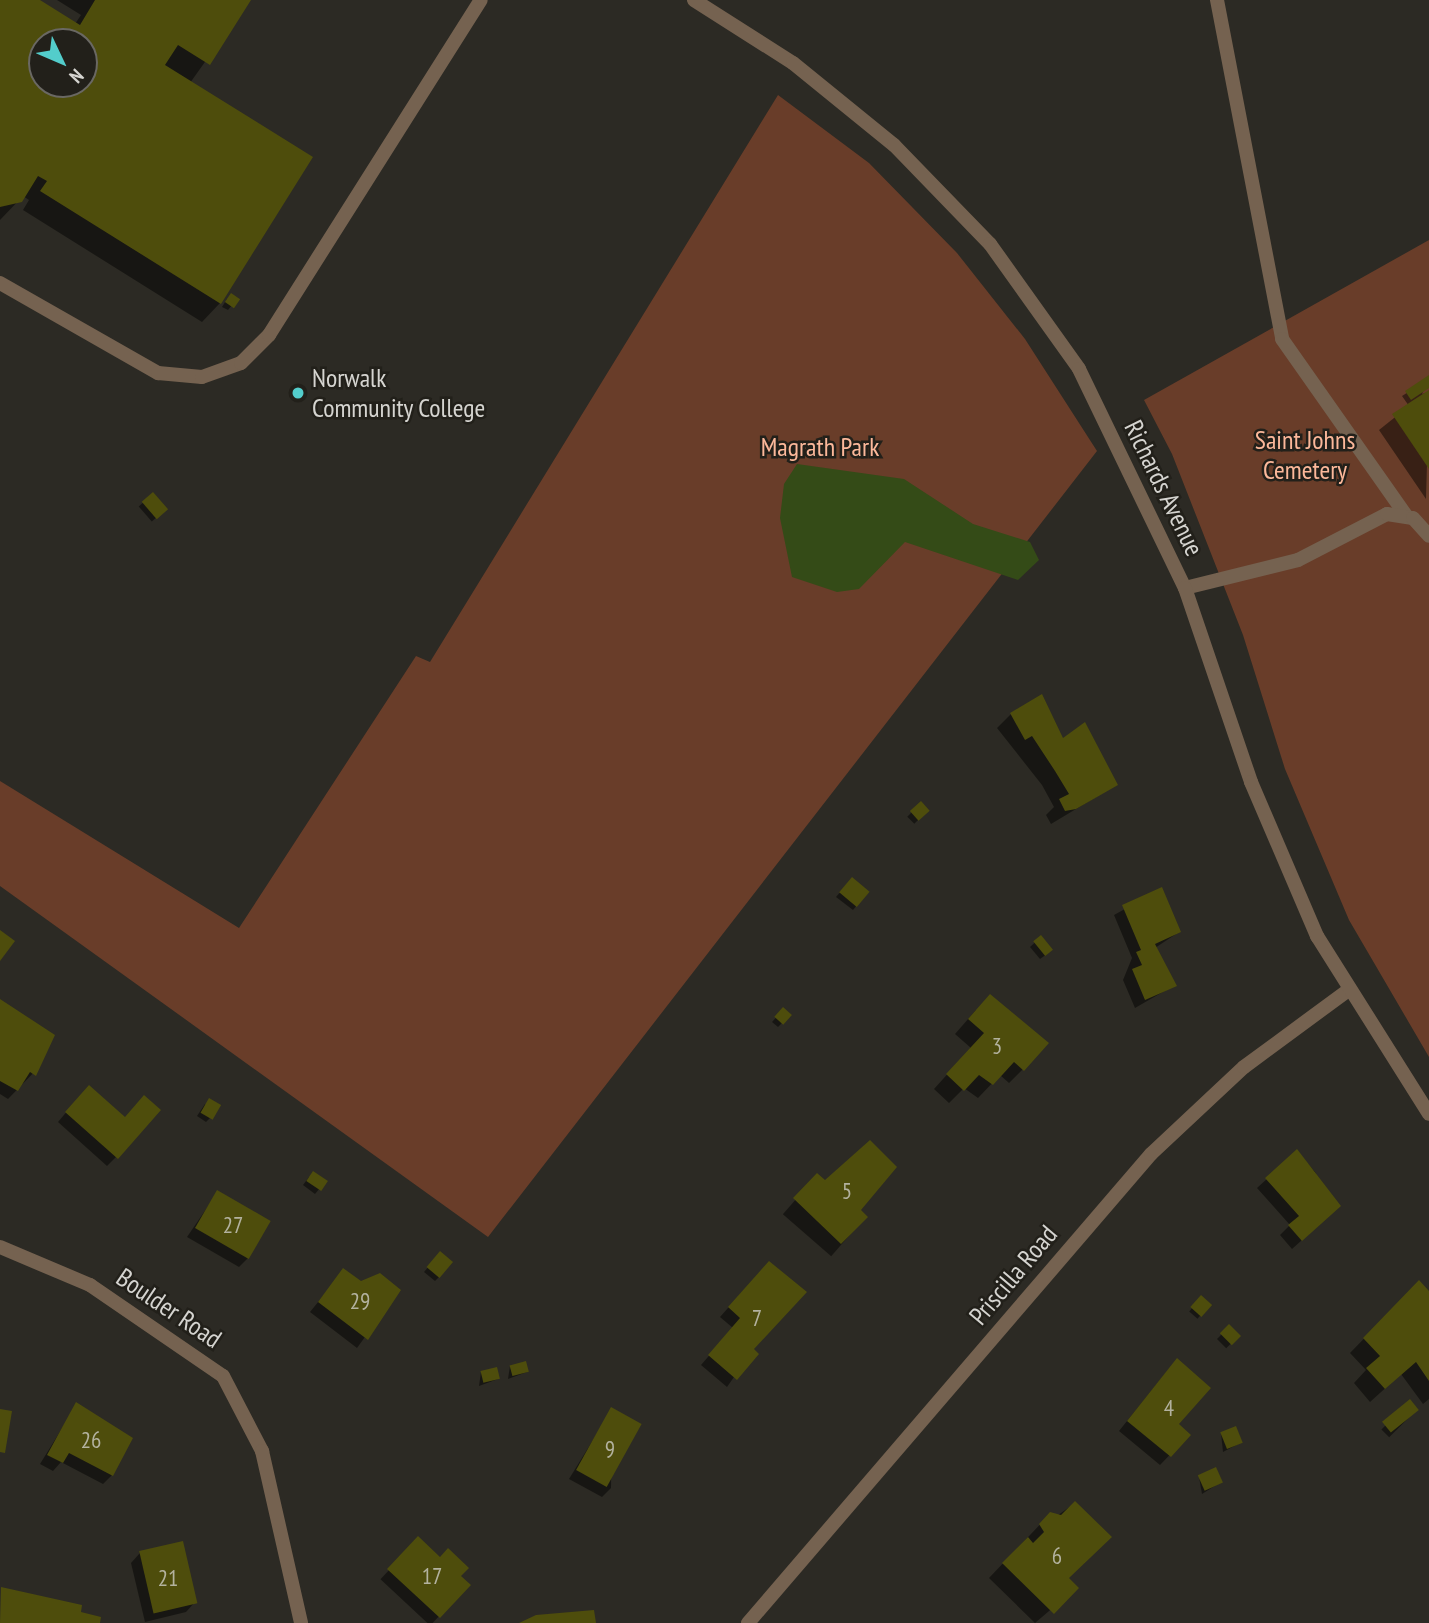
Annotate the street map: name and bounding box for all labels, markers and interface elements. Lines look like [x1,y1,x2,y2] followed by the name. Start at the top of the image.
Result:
[28,28,98,98] north arrow
[64,64,89,88] text: N
[312,362,486,424] place label: Norwalk Community College
[290,385,306,401] marker: Norwalk Community College
[1118,415,1210,561] street label: Richards Avenue
[1255,424,1355,486] park label: Saint Johns Cemetery
[761,431,879,463] park label: Magrath Park
[992,1032,1002,1060] house number: 3
[842,1177,852,1205] house number: 5
[223,1211,243,1239] house number: 27
[963,1219,1063,1331] street label: Priscilla Road
[111,1262,227,1354] street label: Boulder Road
[350,1287,370,1315] house number: 29
[752,1304,762,1332] house number: 7
[1164,1394,1174,1422] house number: 4
[81,1426,101,1454] house number: 26
[605,1435,615,1463] house number: 9
[1052,1542,1062,1570] house number: 6
[422,1562,442,1590] house number: 17
[158,1564,178,1592] house number: 21

